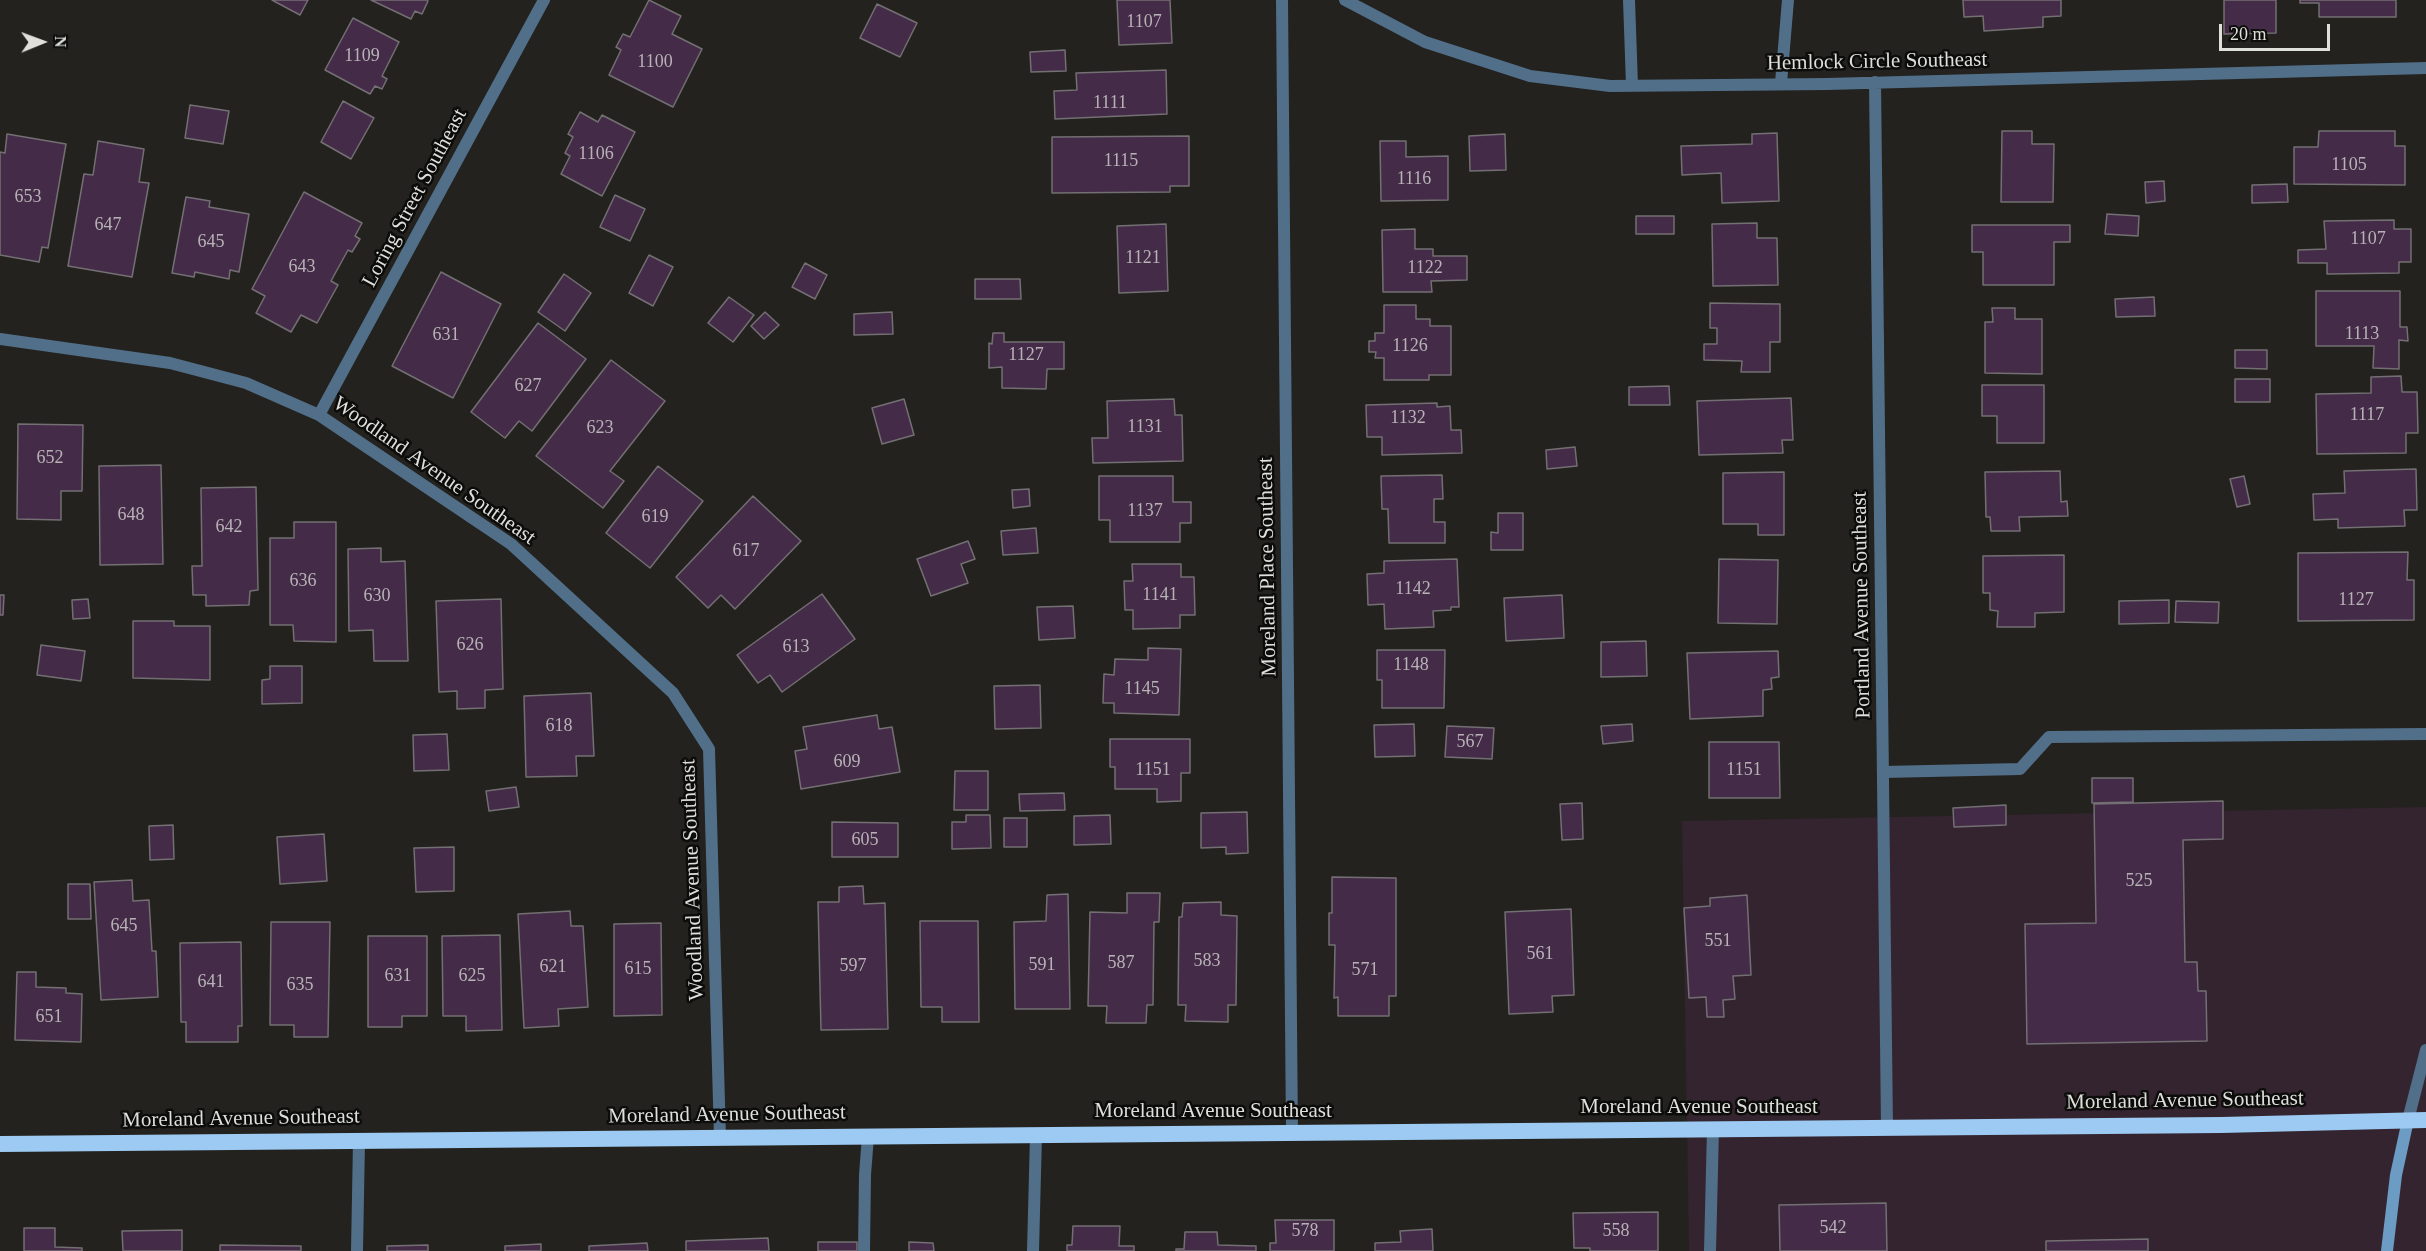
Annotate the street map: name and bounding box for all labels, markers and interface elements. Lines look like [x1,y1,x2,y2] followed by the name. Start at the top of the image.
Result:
[1126,11,1162,33] house number: 1107
[12,12,72,72] north arrow
[2222,12,2333,50] scale bar
[2230,24,2267,44] text: 20 m
[52,36,69,48] text: N
[344,45,380,67] house number: 1109
[1767,47,1987,77] street label: Hemlock Circle Southeast
[637,51,673,73] house number: 1100
[1093,92,1127,114] house number: 1111
[357,105,473,291] street label: Loring Street Southeast
[578,143,614,165] house number: 1106
[1104,150,1138,172] house number: 1115
[2331,154,2367,176] house number: 1105
[1397,168,1431,190] house number: 1116
[15,186,42,208] house number: 653
[94,214,122,236] house number: 647
[2350,228,2386,250] house number: 1107
[198,231,224,253] house number: 645
[1125,247,1161,269] house number: 1121
[288,256,316,278] house number: 643
[1407,257,1443,279] house number: 1122
[2345,323,2379,345] house number: 1113
[432,324,460,346] house number: 631
[1392,335,1428,357] house number: 1126
[1008,344,1044,366] house number: 1127
[514,375,542,397] house number: 627
[328,391,540,551] street label: Woodland Avenue Southeast
[2350,404,2384,426] house number: 1117
[1390,407,1426,429] house number: 1132
[1127,416,1163,438] house number: 1131
[586,417,614,439] house number: 623
[36,447,64,469] house number: 652
[1253,457,1283,677] street label: Moreland Place Southeast
[1847,491,1877,719] street label: Portland Avenue Southeast
[1127,500,1163,522] house number: 1137
[118,504,144,526] house number: 648
[642,506,668,528] house number: 619
[216,516,242,538] house number: 642
[732,540,760,562] house number: 617
[290,570,316,592] house number: 636
[1395,578,1431,600] house number: 1142
[1142,584,1178,606] house number: 1141
[364,585,391,607] house number: 630
[2338,589,2374,611] house number: 1127
[456,634,484,656] house number: 626
[782,636,810,658] house number: 613
[1393,654,1429,676] house number: 1148
[1124,678,1160,700] house number: 1145
[546,715,572,737] house number: 618
[1456,731,1484,753] house number: 567
[834,751,860,773] house number: 609
[676,759,710,1001] street label: Woodland Avenue Southeast
[1135,759,1171,781] house number: 1151
[1726,759,1762,781] house number: 1151
[852,829,878,851] house number: 605
[2126,870,2152,892] house number: 525
[110,915,138,937] house number: 645
[1704,930,1732,952] house number: 551
[1526,943,1554,965] house number: 561
[1194,950,1220,972] house number: 583
[1108,952,1134,974] house number: 587
[1028,954,1056,976] house number: 591
[840,955,866,977] house number: 597
[540,956,566,978] house number: 621
[624,958,652,980] house number: 615
[1352,959,1378,981] house number: 571
[384,965,412,987] house number: 631
[458,965,486,987] house number: 625
[198,971,224,993] house number: 641
[286,974,314,996] house number: 635
[36,1006,62,1028] house number: 651
[2066,1086,2304,1116] street label: Moreland Avenue Southeast
[1580,1094,1818,1120] street label: Moreland Avenue Southeast
[1094,1098,1332,1124] street label: Moreland Avenue Southeast
[608,1100,846,1130] street label: Moreland Avenue Southeast
[122,1104,360,1134] street label: Moreland Avenue Southeast
[1820,1217,1846,1239] house number: 542
[1292,1220,1318,1242] house number: 578
[1602,1220,1630,1242] house number: 558

